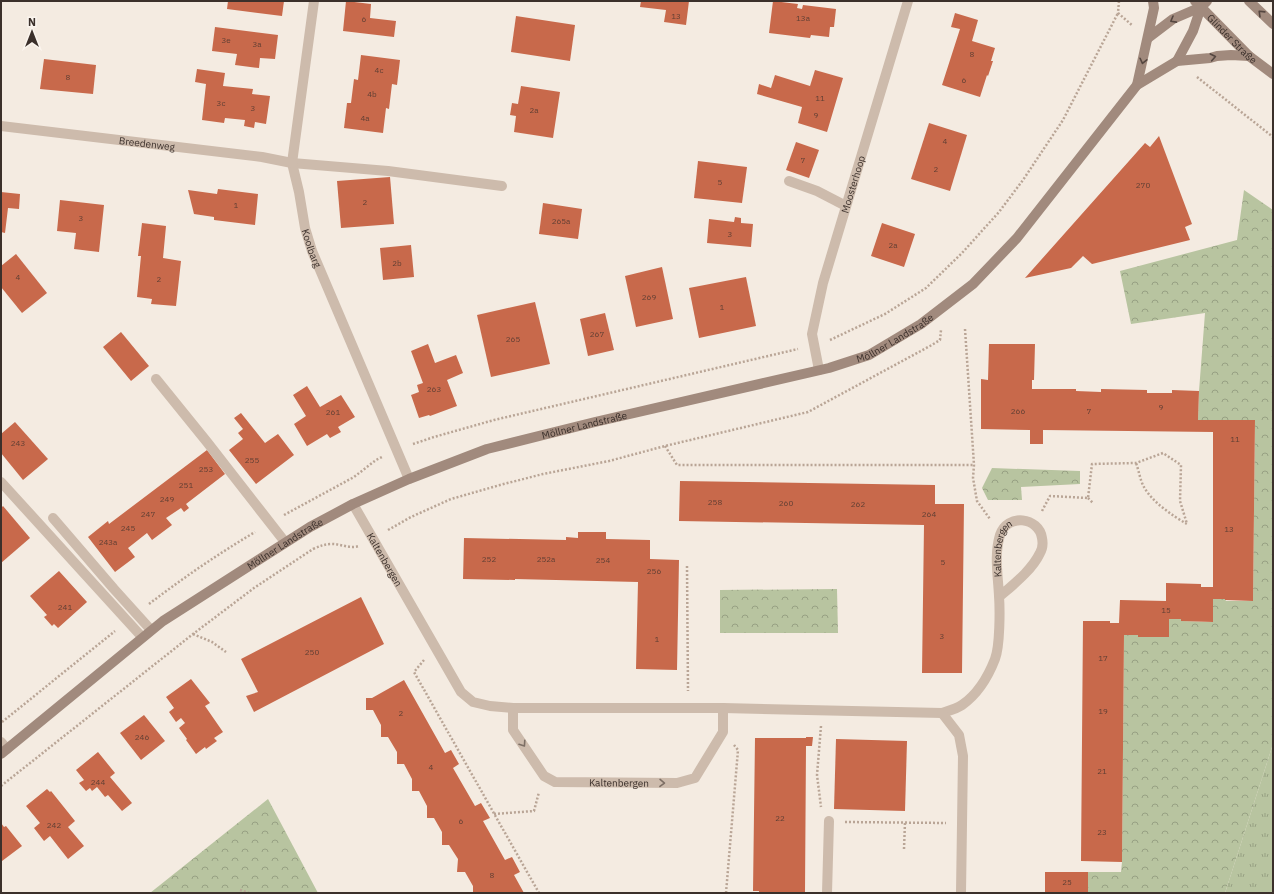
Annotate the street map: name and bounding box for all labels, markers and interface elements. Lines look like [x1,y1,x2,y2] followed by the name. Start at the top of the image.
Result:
[1258,10,1266,18] one-way arrow
[671,11,681,21] house number: 13
[1205,11,1260,67] street label: Glinder Straße
[12,12,52,52] north arrow
[796,13,811,23] house number: 13a
[362,14,367,24] house number: 6
[28,15,36,29] text: N
[1170,16,1177,23] one-way arrow
[221,35,231,45] house number: 3e
[252,39,262,49] house number: 3a
[970,49,975,59] house number: 8
[1209,53,1216,61] one-way arrow
[1139,58,1147,64] one-way arrow
[375,65,383,75] house number: 4c
[66,72,71,82] house number: 8
[962,75,967,85] house number: 6
[367,89,377,99] house number: 4b
[815,93,825,103] house number: 11
[217,98,225,108] house number: 3c
[251,103,256,113] house number: 3
[529,105,539,115] house number: 2a
[814,110,819,120] house number: 9
[360,113,370,123] house number: 4a
[118,134,177,153] street label: Breedenweg
[943,136,948,146] house number: 4
[838,154,868,215] street label: Moosterhoop
[801,155,806,165] house number: 7
[934,164,939,174] house number: 2
[718,177,723,187] house number: 5
[1136,180,1150,190] house number: 270
[363,197,368,207] house number: 2
[234,200,239,210] house number: 1
[79,213,84,223] house number: 3
[552,216,571,226] house number: 265a
[299,227,325,270] street label: Koolbarg
[728,229,733,239] house number: 3
[888,240,898,250] house number: 2a
[392,258,402,268] house number: 2b
[16,272,21,282] house number: 4
[157,274,162,284] house number: 2
[642,292,656,302] house number: 269
[720,302,725,312] house number: 1
[855,310,936,365] street label: Möllner Landstraße
[590,329,604,339] house number: 267
[506,334,520,344] house number: 265
[427,384,441,394] house number: 263
[1159,402,1164,412] house number: 9
[1011,406,1025,416] house number: 266
[1087,406,1092,416] house number: 7
[326,407,340,417] house number: 261
[540,408,629,442] street label: Möllner Landstraße
[1230,434,1240,444] house number: 11
[11,438,25,448] house number: 243
[245,455,259,465] house number: 255
[199,464,213,474] house number: 253
[179,480,193,490] house number: 251
[160,494,174,504] house number: 249
[708,497,722,507] house number: 258
[779,498,793,508] house number: 260
[851,499,865,509] house number: 262
[141,509,155,519] house number: 247
[922,509,936,519] house number: 264
[244,515,326,572] street label: Möllner Landstraße
[990,517,1014,578] street label: Kaltenbergen
[121,523,135,533] house number: 245
[1224,524,1234,534] house number: 13
[364,530,405,589] street label: Kaltenbergen
[99,537,118,547] house number: 243a
[482,554,496,564] house number: 252
[537,554,556,564] house number: 252a
[596,555,610,565] house number: 254
[941,557,946,567] house number: 5
[647,566,661,576] house number: 256
[58,602,72,612] house number: 241
[1161,605,1171,615] house number: 15
[940,631,945,641] house number: 3
[655,634,660,644] house number: 1
[305,647,319,657] house number: 250
[1098,653,1108,663] house number: 17
[1098,706,1108,716] house number: 19
[399,708,404,718] house number: 2
[135,732,149,742] house number: 246
[518,740,526,747] one-way arrow
[429,762,434,772] house number: 4
[1097,766,1107,776] house number: 21
[589,776,649,789] street label: Kaltenbergen
[91,777,105,787] house number: 244
[659,779,665,787] one-way arrow
[775,813,785,823] house number: 22
[459,816,464,826] house number: 6
[47,820,61,830] house number: 242
[1097,827,1107,837] house number: 23
[490,870,495,880] house number: 8
[1062,877,1072,887] house number: 25

